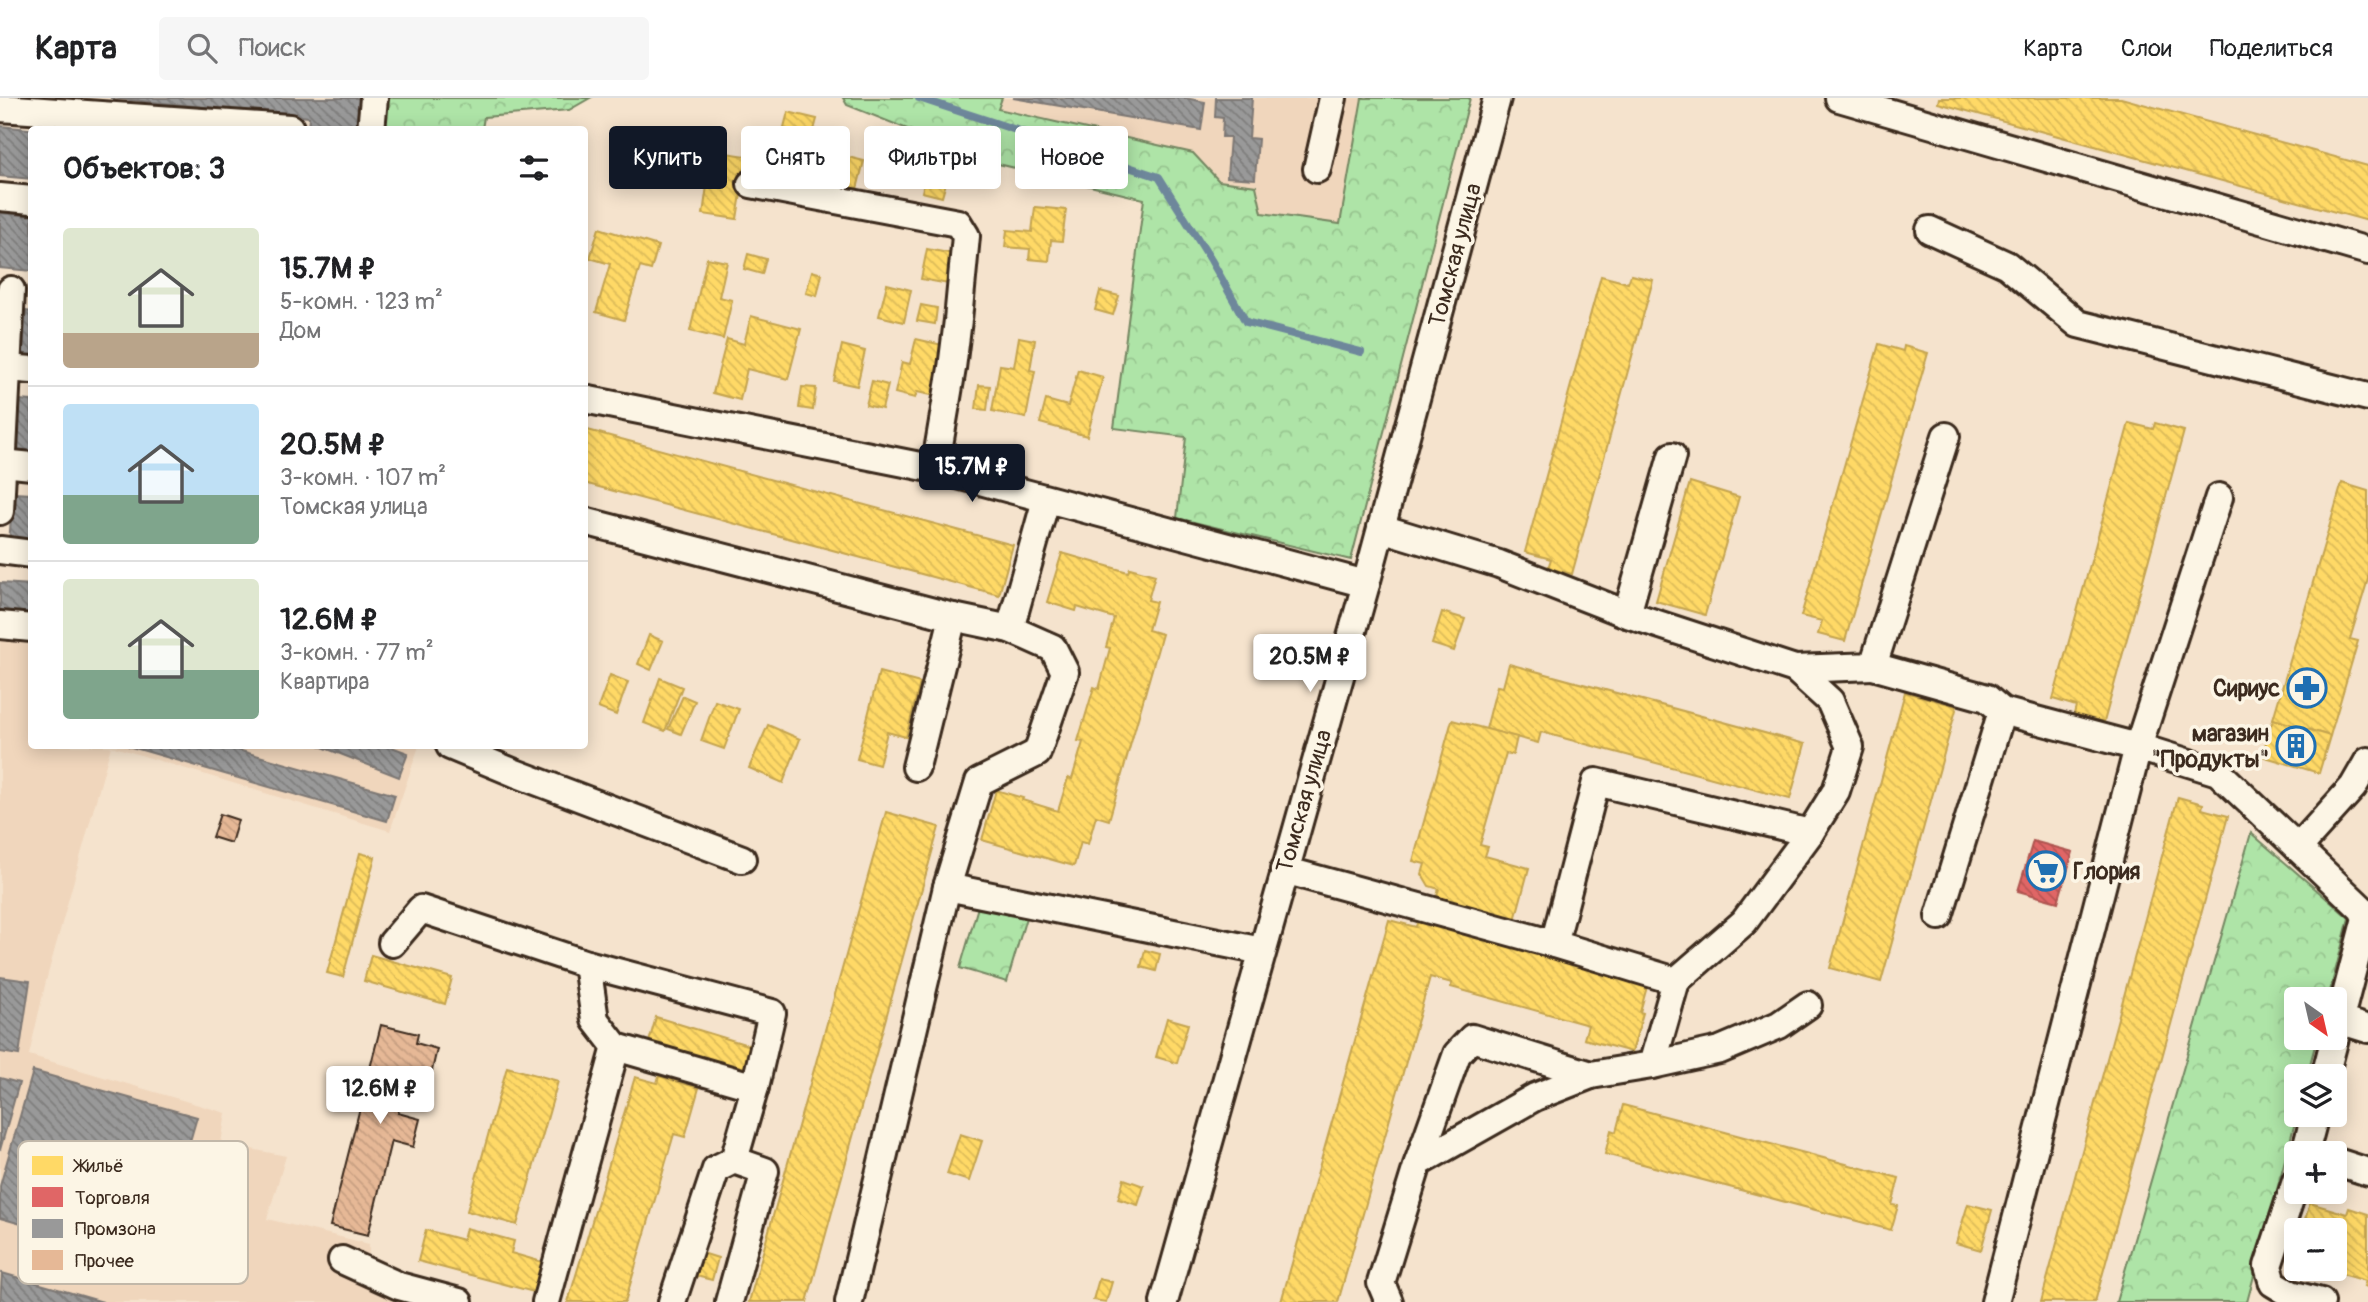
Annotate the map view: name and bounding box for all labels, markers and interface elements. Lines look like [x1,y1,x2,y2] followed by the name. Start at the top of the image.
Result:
[159,17,649,80] search box
[35,28,117,69] text: Карта
[183,29,221,67] icon: search
[239,32,307,64] text: Поиск
[2023,34,2083,63] text: Карта
[2121,34,2172,63] text: Слои
[2210,34,2333,63] text: Поделиться
[609,126,727,189] chip: Купить
[741,126,850,189] chip: Снять
[864,126,1001,189] chip: Фильтры
[1015,126,1128,189] chip: Новое
[515,149,553,187] icon: filters
[63,150,225,187] text: Объектов: 3
[1422,180,1488,330] street label: Томская улица
[280,250,377,287] text: 15.7M ₽
[119,256,203,340] icon: home
[280,287,443,316] text: 5-комн. · 123 m²
[280,316,321,345] text: Дом
[280,426,386,463] text: 20.5M ₽
[119,432,203,516] icon: home
[907,444,1037,504] pin: 15.7M ₽
[935,452,1009,481] text: 15.7M ₽
[280,463,446,492] text: 3-комн. · 107 m²
[280,492,428,521] text: Томская улица
[280,601,379,638] text: 12.6M ₽
[119,607,203,691] icon: home
[1245,634,1375,694] pin: 20.5M ₽
[280,638,434,667] text: 3-комн. · 77 m²
[1269,642,1351,671] text: 20.5M ₽
[280,667,369,696] text: Квартира
[2286,667,2328,709] pharmacy icon: Сириус
[2213,674,2280,703] place label: Сириус
[2152,719,2269,774] place label: магазин "Продукты"
[2275,725,2317,767] building icon: магазин "Продукты"
[1270,726,1338,876] street label: Томская улица
[2025,850,2067,892] supermarket icon: Глория
[2073,857,2141,886] place label: Глория
[2284,987,2347,1050] north arrow
[2284,987,2347,1281] map controls
[2284,1064,2347,1127] button: layers
[315,1066,445,1126] pin: 12.6M ₽
[342,1074,418,1103] text: 12.6M ₽
[18,1141,248,1284] legend
[2284,1141,2347,1204] button: +
[72,1154,124,1178] text: Жильё
[75,1186,150,1210] text: Торговля
[75,1217,156,1241] text: Промзона
[2284,1218,2347,1281] button: −
[75,1249,135,1273] text: Прочее

